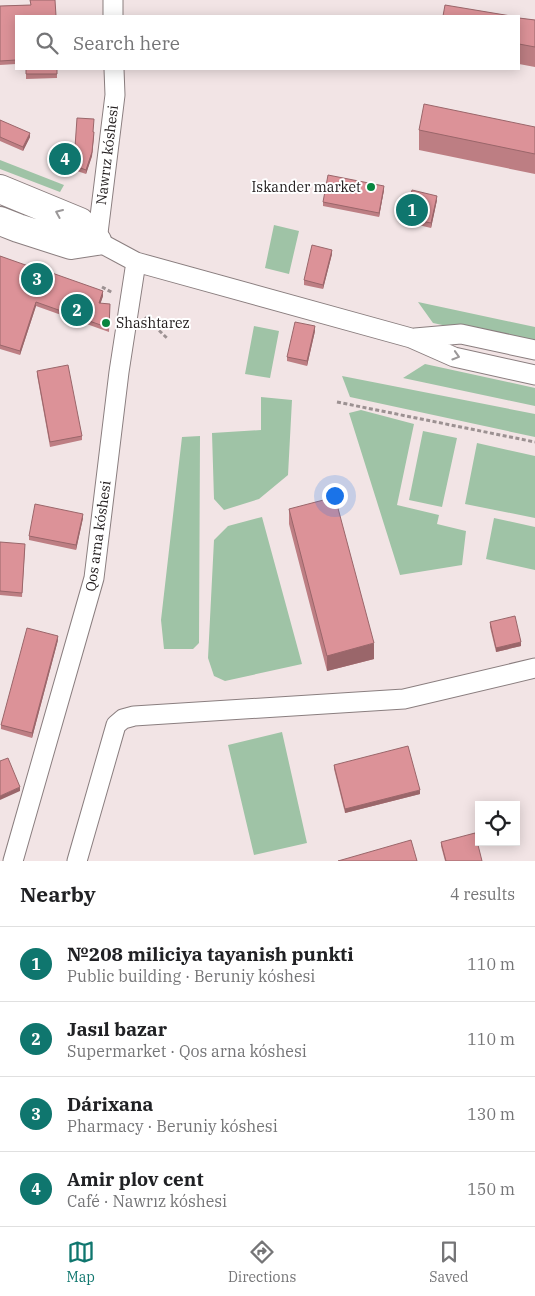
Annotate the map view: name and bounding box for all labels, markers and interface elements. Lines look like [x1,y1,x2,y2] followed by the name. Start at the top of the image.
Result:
[15,15,520,70] search box
[33,29,61,57] icon: search
[73,31,180,55] text: Search here
[92,104,122,206] street label: Nawrız kóshesi
[49,140,81,178] pin: 4
[251,178,361,196] place label: Iskander market
[365,181,377,193] marker: Iskander market
[396,191,428,229] pin: 1
[55,209,64,219] one-way arrow
[21,260,53,298] pin: 3
[61,291,93,329] pin: 2
[116,314,190,332] place label: Shashtarez
[100,317,112,329] marker: Shashtarez
[451,351,460,361] one-way arrow
[81,479,115,593] street label: Qos arna kóshesi
[322,483,348,509] your location
[475,801,520,846] map controls
[475,801,520,846] button: locate
[20,880,96,908] text: Nearby
[450,884,515,904] text: 4 results
[67,942,354,966] text: №208 miliciya tayanish punkti
[31,954,41,974] text: 1
[467,954,515,974] text: 110 m
[67,966,315,986] text: Public building · Beruniy kóshesi
[67,1017,167,1041] text: Jasıl bazar
[31,1029,41,1049] text: 2
[467,1029,515,1049] text: 110 m
[67,1041,307,1061] text: Supermarket · Qos arna kóshesi
[67,1092,153,1116] text: Dárixana
[31,1104,41,1124] text: 3
[467,1104,515,1124] text: 130 m
[67,1116,278,1136] text: Pharmacy · Beruniy kóshesi
[67,1167,203,1191] text: Amir plov cent
[31,1179,41,1199] text: 4
[467,1179,515,1199] text: 150 m
[67,1191,227,1211] text: Café · Nawrız kóshesi
[67,1238,95,1286] tab: Map
[228,1238,296,1286] tab: Directions
[429,1238,468,1286] tab: Saved

